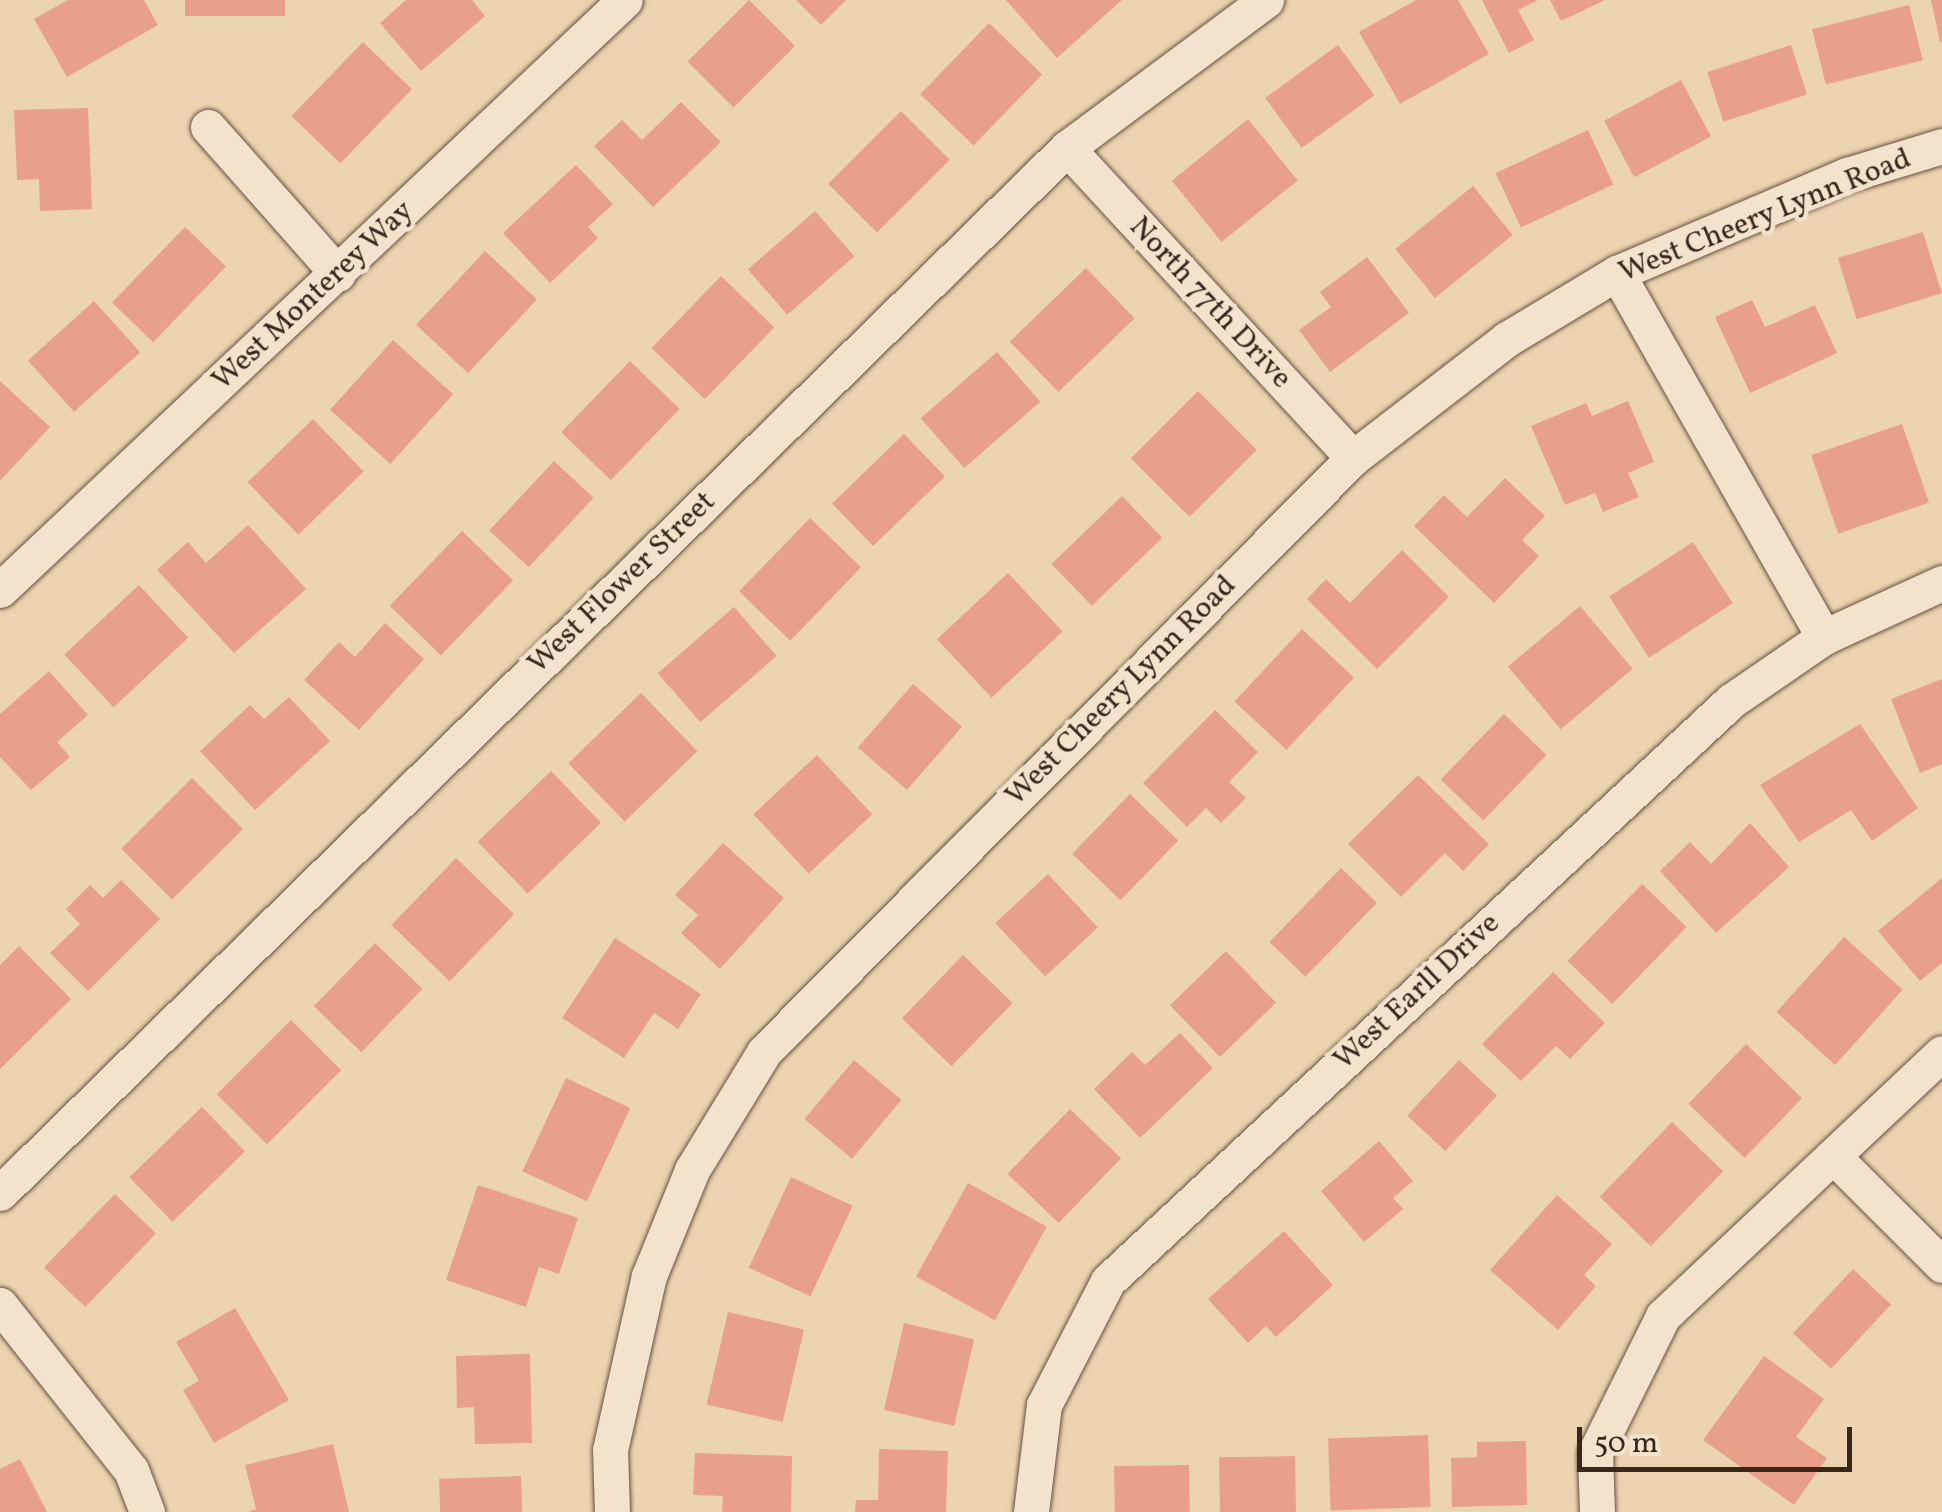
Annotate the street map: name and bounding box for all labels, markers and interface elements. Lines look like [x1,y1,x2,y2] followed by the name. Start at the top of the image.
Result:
[1613,141,1917,291] street label: West Cheery Lynn Road
[204,193,422,399] street label: West Monterey Way
[1121,210,1299,396] street label: North 77th Drive
[521,484,723,682] street label: West Flower Street
[998,568,1244,814] street label: West Cheery Lynn Road
[1326,906,1508,1078] street label: West Earll Drive
[1582,1407,1857,1469] scale bar
[1594,1423,1658,1465] text: 50 m

